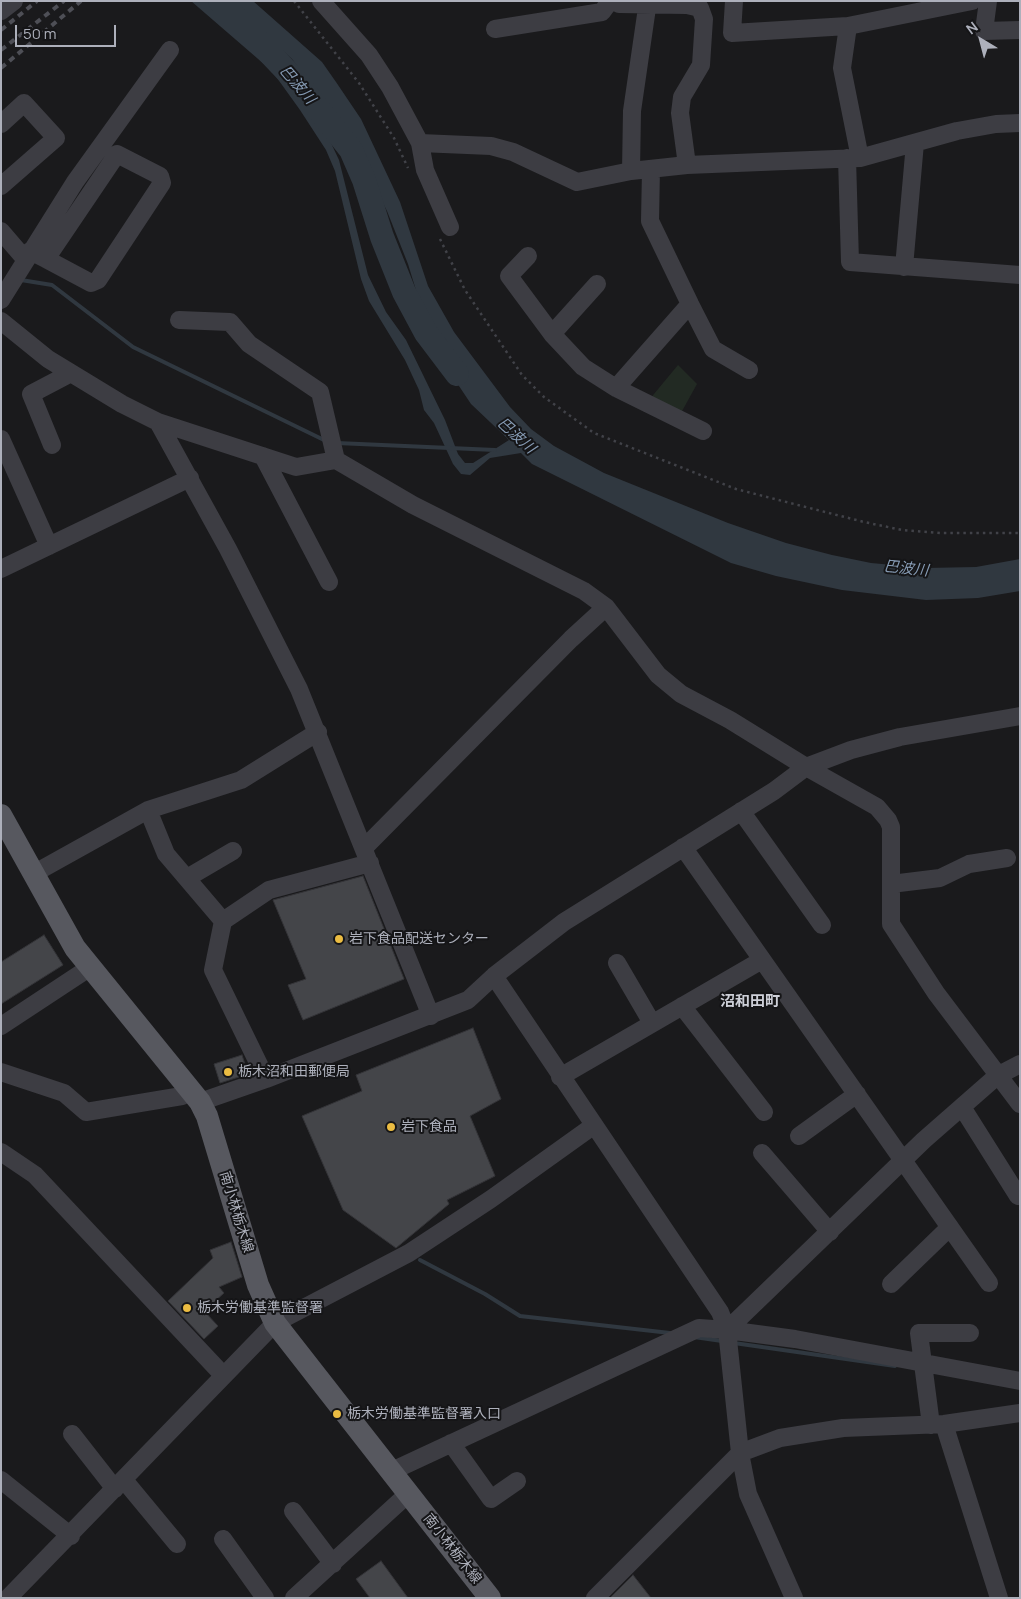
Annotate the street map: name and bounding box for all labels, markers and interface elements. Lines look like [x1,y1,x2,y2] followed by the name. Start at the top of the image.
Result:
[18,15,119,47] scale bar
[956,15,1006,65] north arrow
[962,17,981,38] text: N
[23,23,57,44] text: 50 m
[275,62,319,108] water label: 巴波川
[493,414,539,458] water label: 巴波川
[883,558,929,580] water label: 巴波川
[349,931,489,947] place label: 岩下食品配送センター
[333,933,345,945] marker: 岩下食品配送センター
[720,993,780,1011] district label: 沼和田町
[238,1064,350,1080] place label: 栃木沼和田郵便局
[222,1066,234,1078] marker: 栃木沼和田郵便局
[401,1119,457,1135] place label: 岩下食品
[385,1121,397,1133] marker: 岩下食品
[216,1169,256,1255] street label: 南小林栃木線
[197,1300,323,1316] place label: 栃木労働基準監督署
[181,1302,193,1314] marker: 栃木労働基準監督署
[347,1406,501,1422] place label: 栃木労働基準監督署入口
[331,1408,343,1420] marker: 栃木労働基準監督署入口
[420,1511,484,1587] street label: 南小林栃木線

